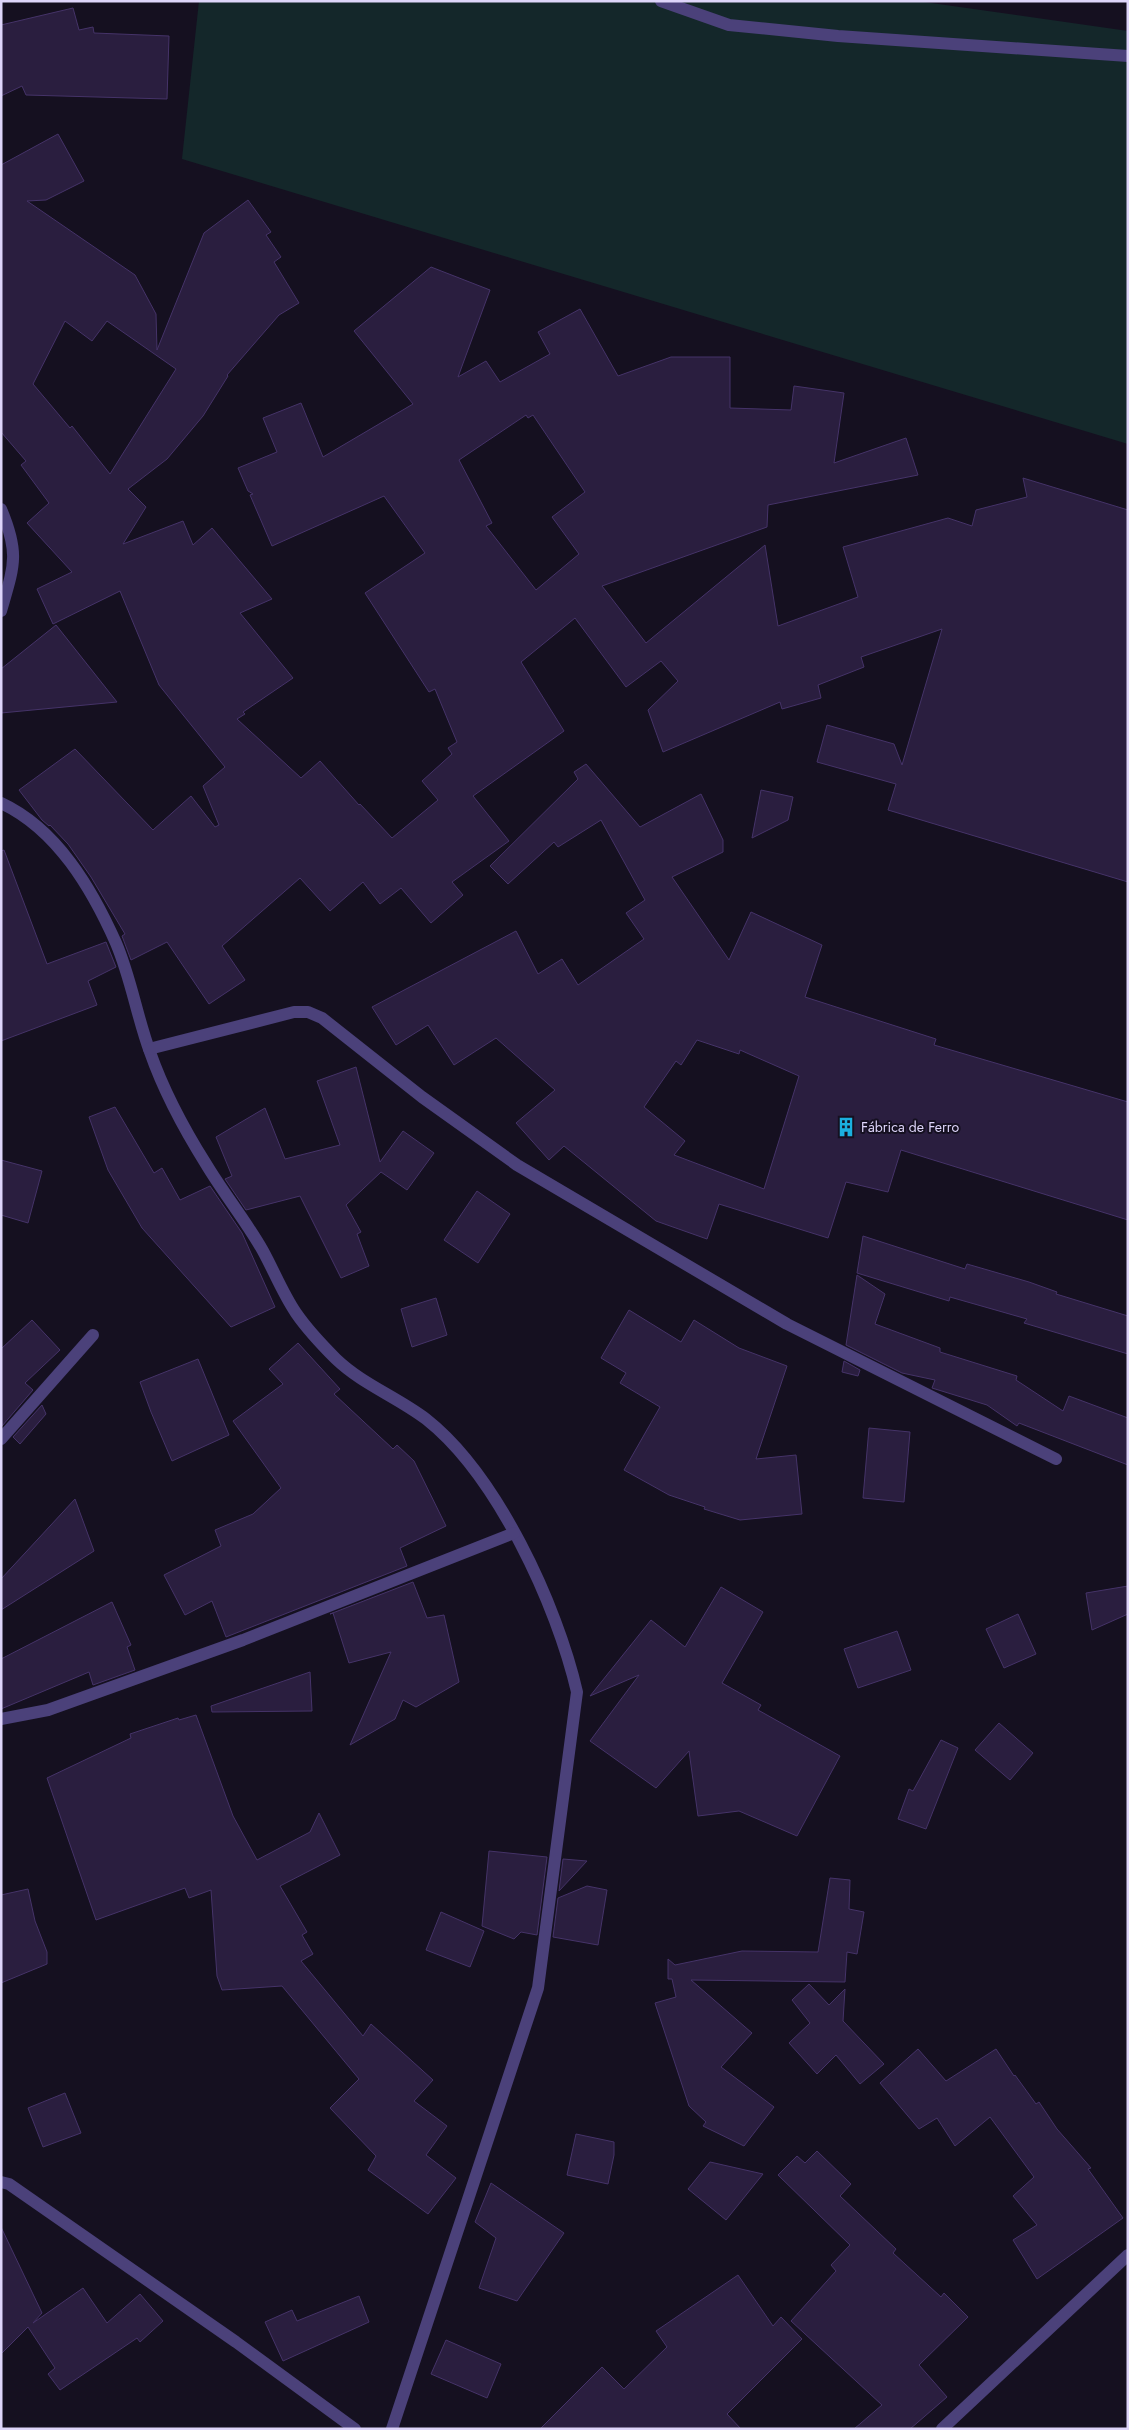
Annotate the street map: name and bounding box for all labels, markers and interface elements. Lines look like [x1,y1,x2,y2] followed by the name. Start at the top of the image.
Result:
[835,1116,857,1138] building icon: Fábrica de Ferro
[861,1117,959,1137] place label: Fábrica de Ferro

